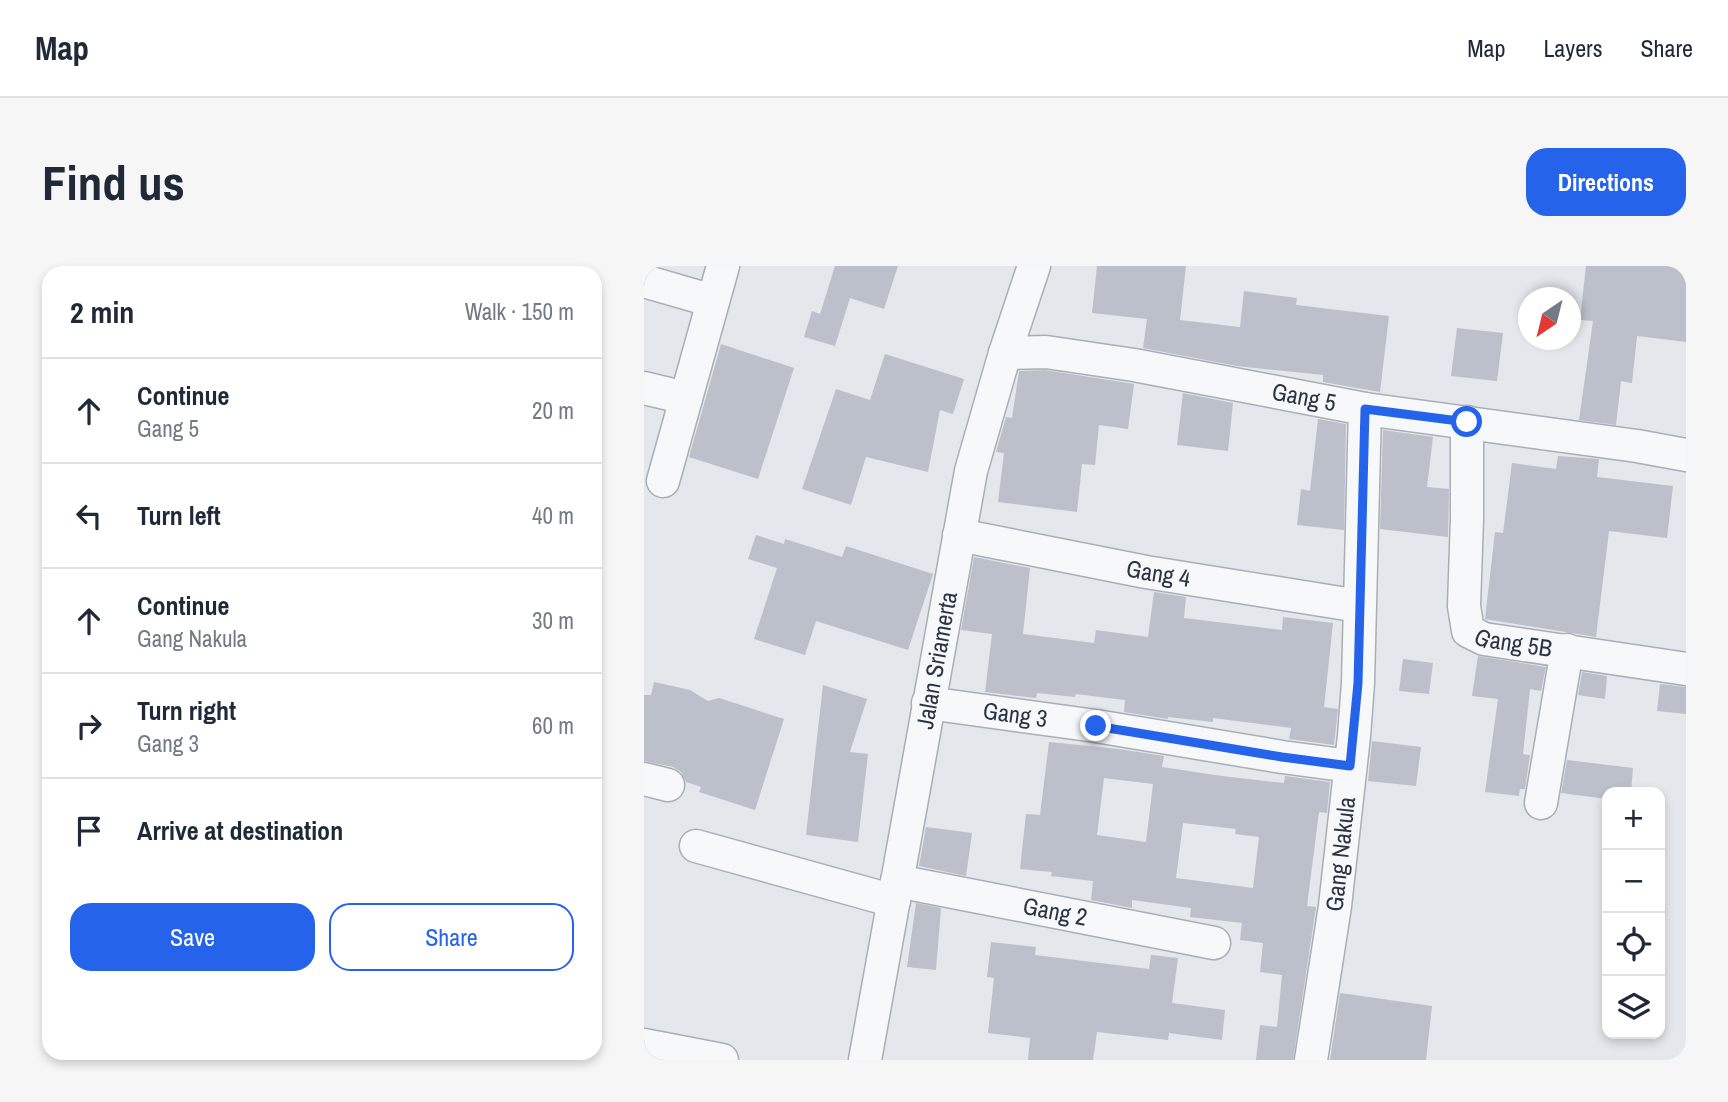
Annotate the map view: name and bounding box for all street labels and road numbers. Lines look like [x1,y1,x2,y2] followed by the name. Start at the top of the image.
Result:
[1269,375,1339,418] street label: Gang 5
[1124,551,1193,594] street label: Gang 4
[908,589,964,732] street label: Jalan Sriamerta
[1469,620,1554,664] street label: Gang 5B
[981,694,1049,734] street label: Gang 3
[1318,795,1362,913] street label: Gang Nakula
[1020,889,1090,933] street label: Gang 2

